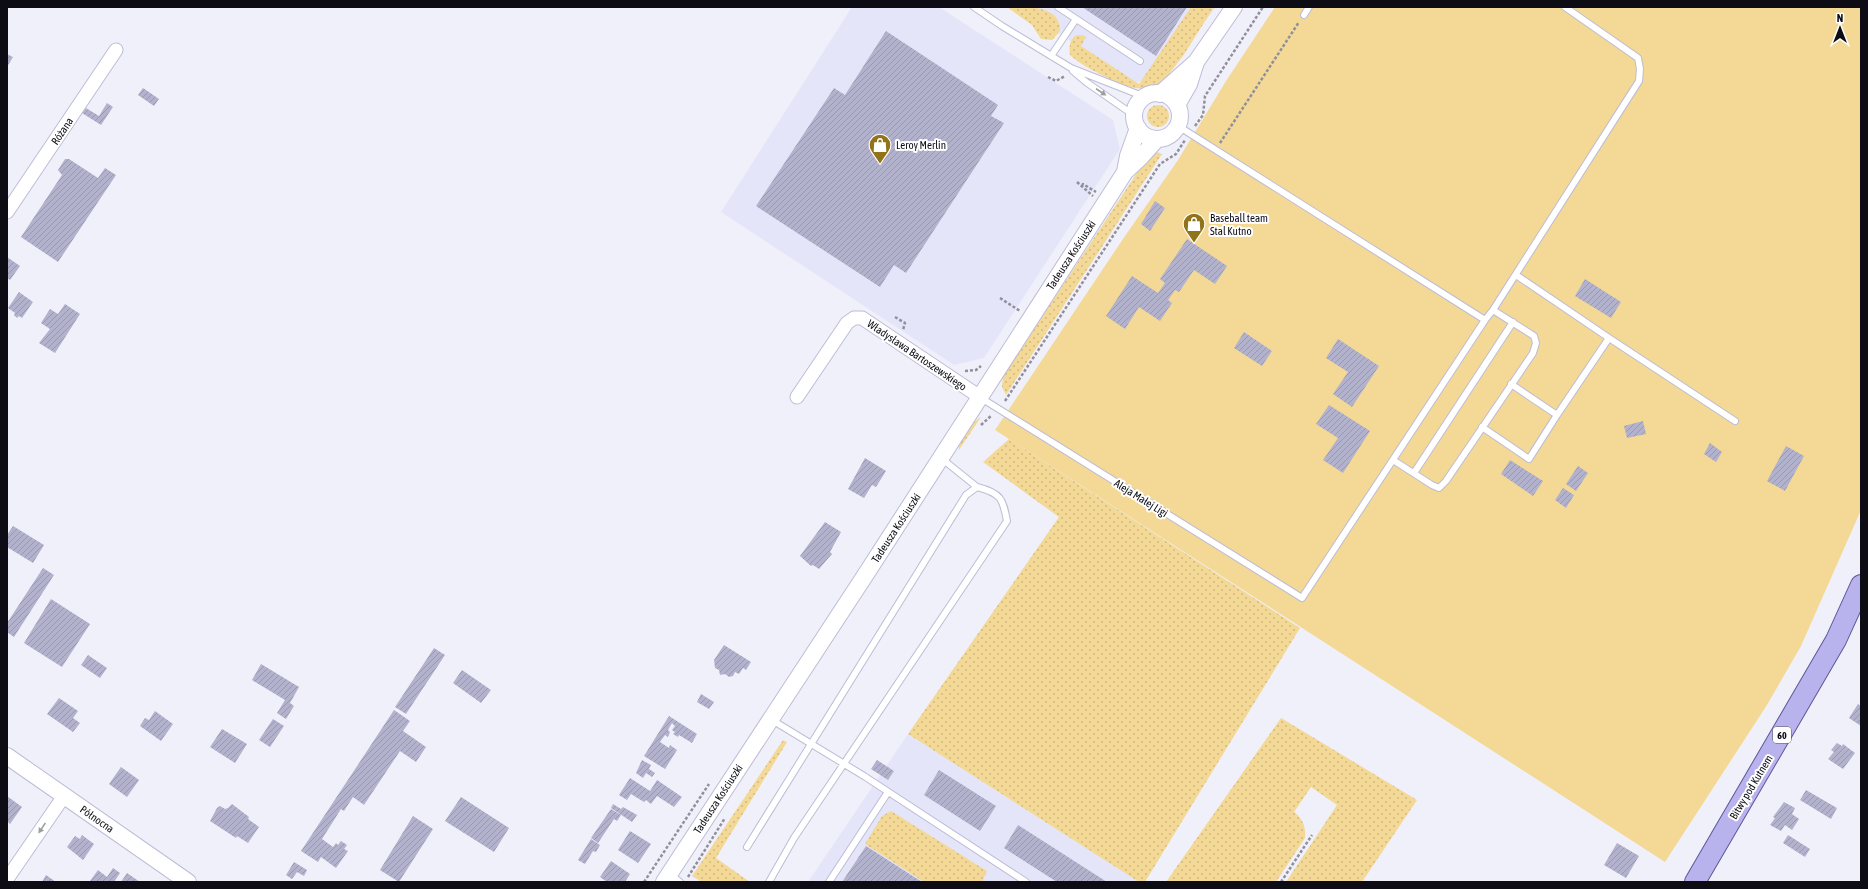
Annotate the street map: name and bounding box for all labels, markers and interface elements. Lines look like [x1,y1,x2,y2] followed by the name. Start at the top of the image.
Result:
[1820,8,1860,48] north arrow
[1837,12,1843,24] text: N
[1095,89,1107,96] one-way arrow
[49,115,75,147] street label: Różana
[867,132,893,165] shop icon: Leroy Merlin
[896,139,946,151] place label: Leroy Merlin
[1181,211,1207,244] shop icon: Baseball team Stal Kutno
[1210,212,1268,237] place label: Baseball team Stal Kutno
[1044,218,1098,292] street label: Tadeusza Kościuszki
[865,317,969,393] street label: Władysława Bartoszewskiego
[1112,477,1170,519] street label: Aleja Małej Ligi
[869,491,923,565] street label: Tadeusza Kościuszki
[1773,727,1791,743] road number: 60
[1727,753,1775,821] street label: Bitwy pod Kutnem
[691,762,745,836] street label: Tadeusza Kościuszki
[78,803,116,835] street label: Północna
[38,823,46,833] one-way arrow

